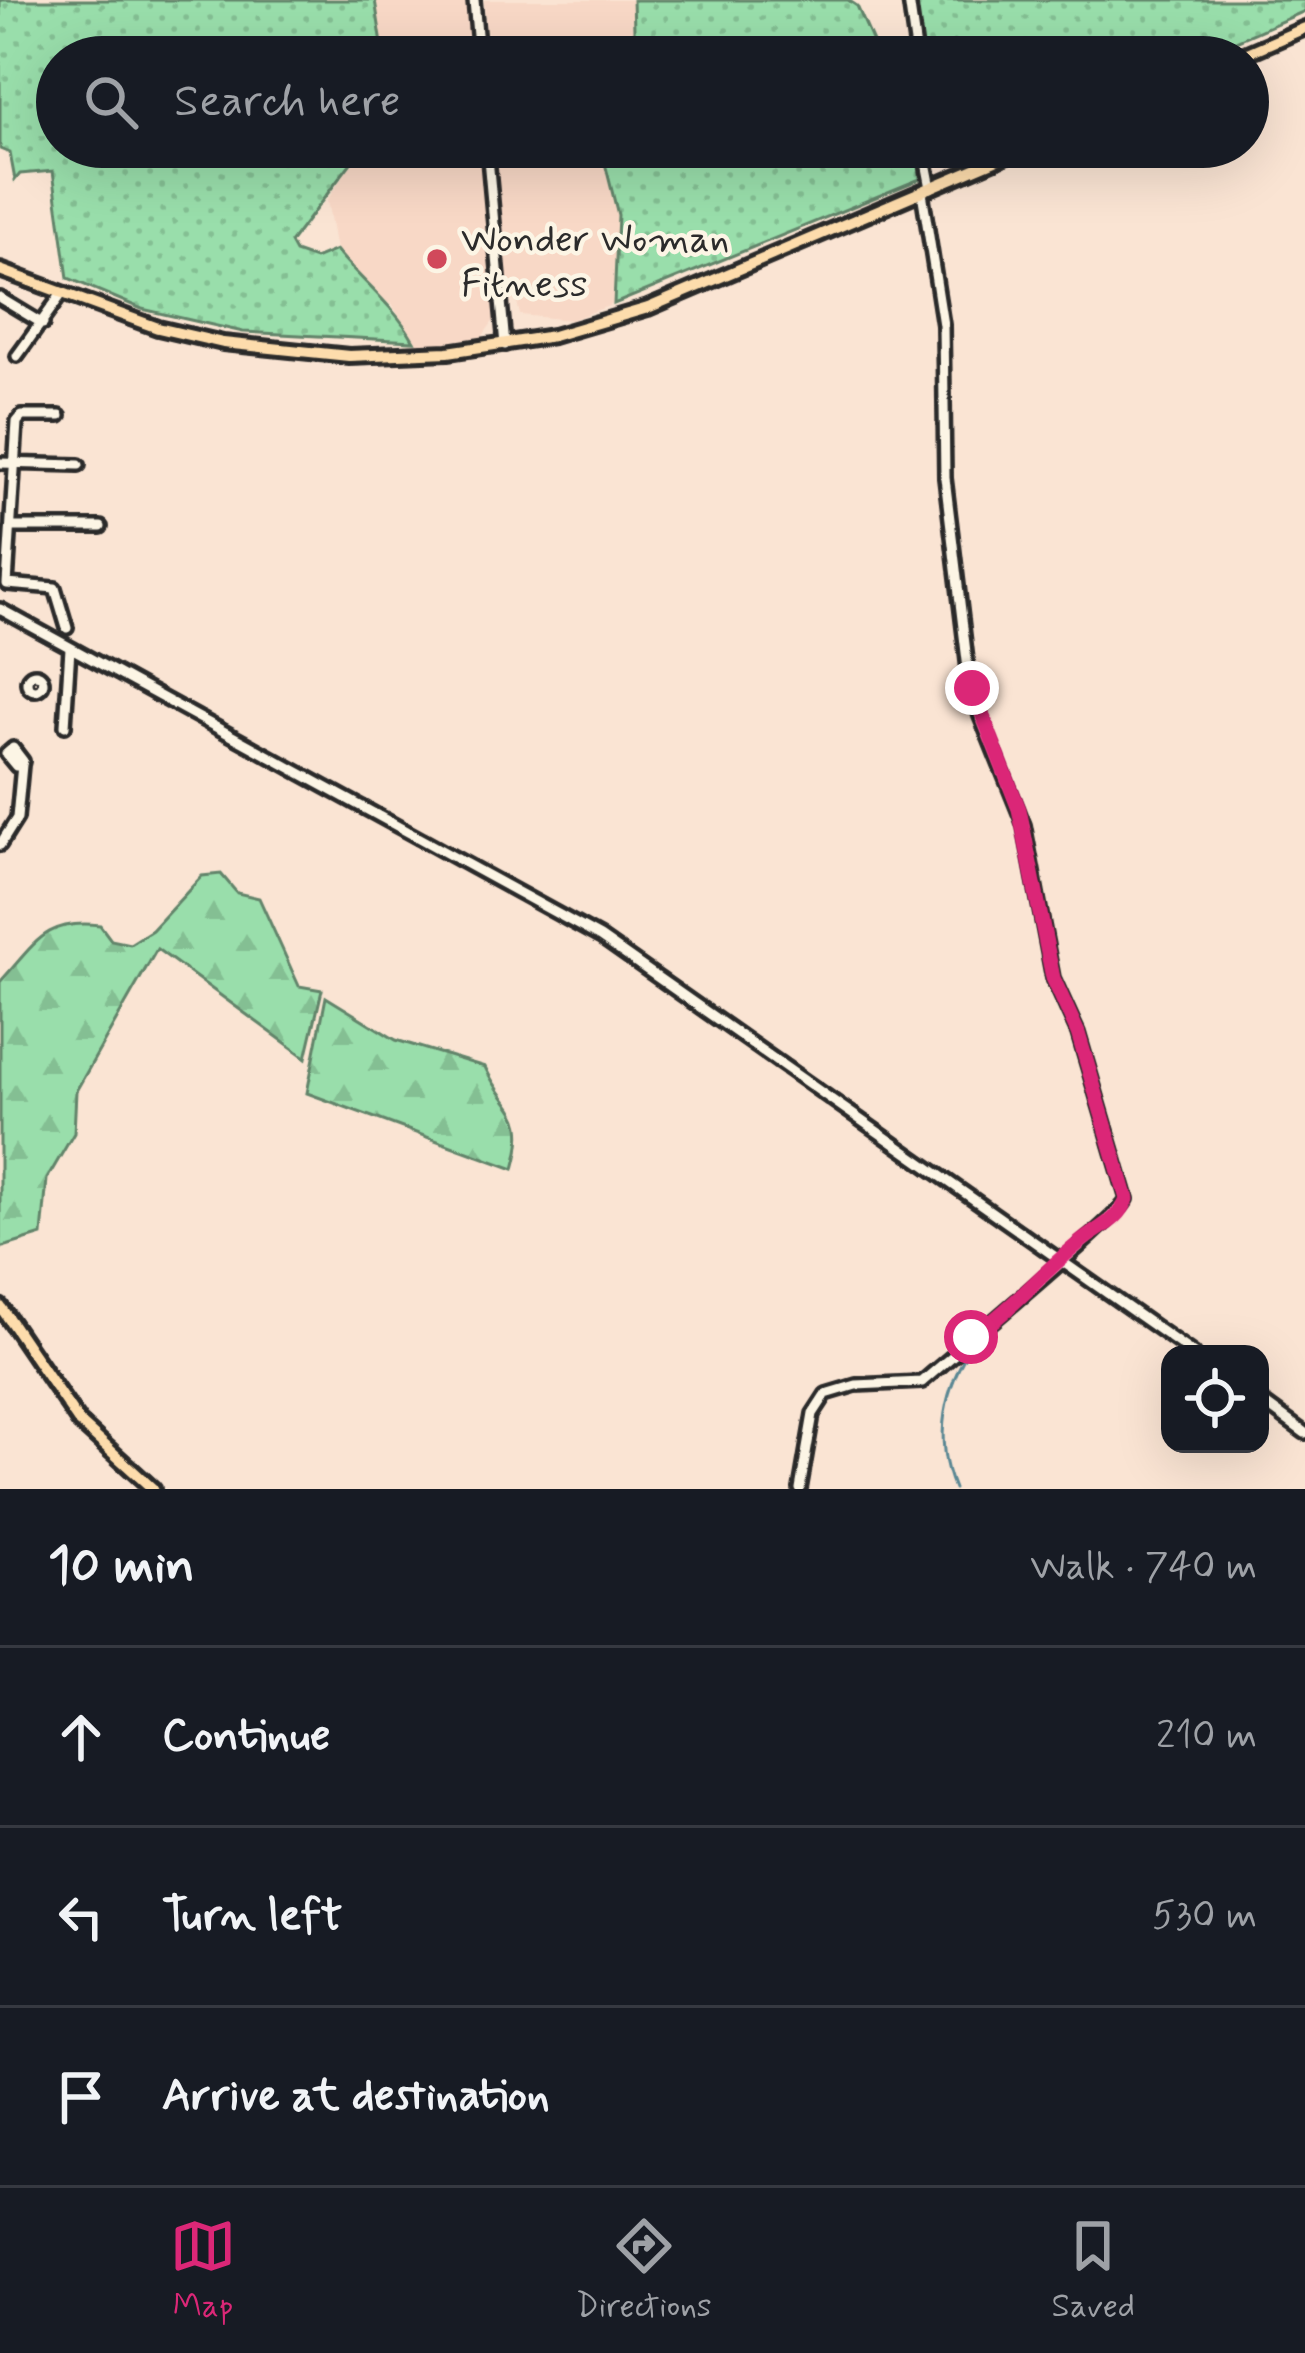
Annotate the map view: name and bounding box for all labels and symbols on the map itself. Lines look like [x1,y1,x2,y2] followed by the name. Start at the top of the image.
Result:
[461,215,729,311] place label: Wonder Woman Fitness
[424,246,450,272] marker: Wonder Woman Fitness
[945,661,999,715] route end
[944,1310,998,1364] route start

